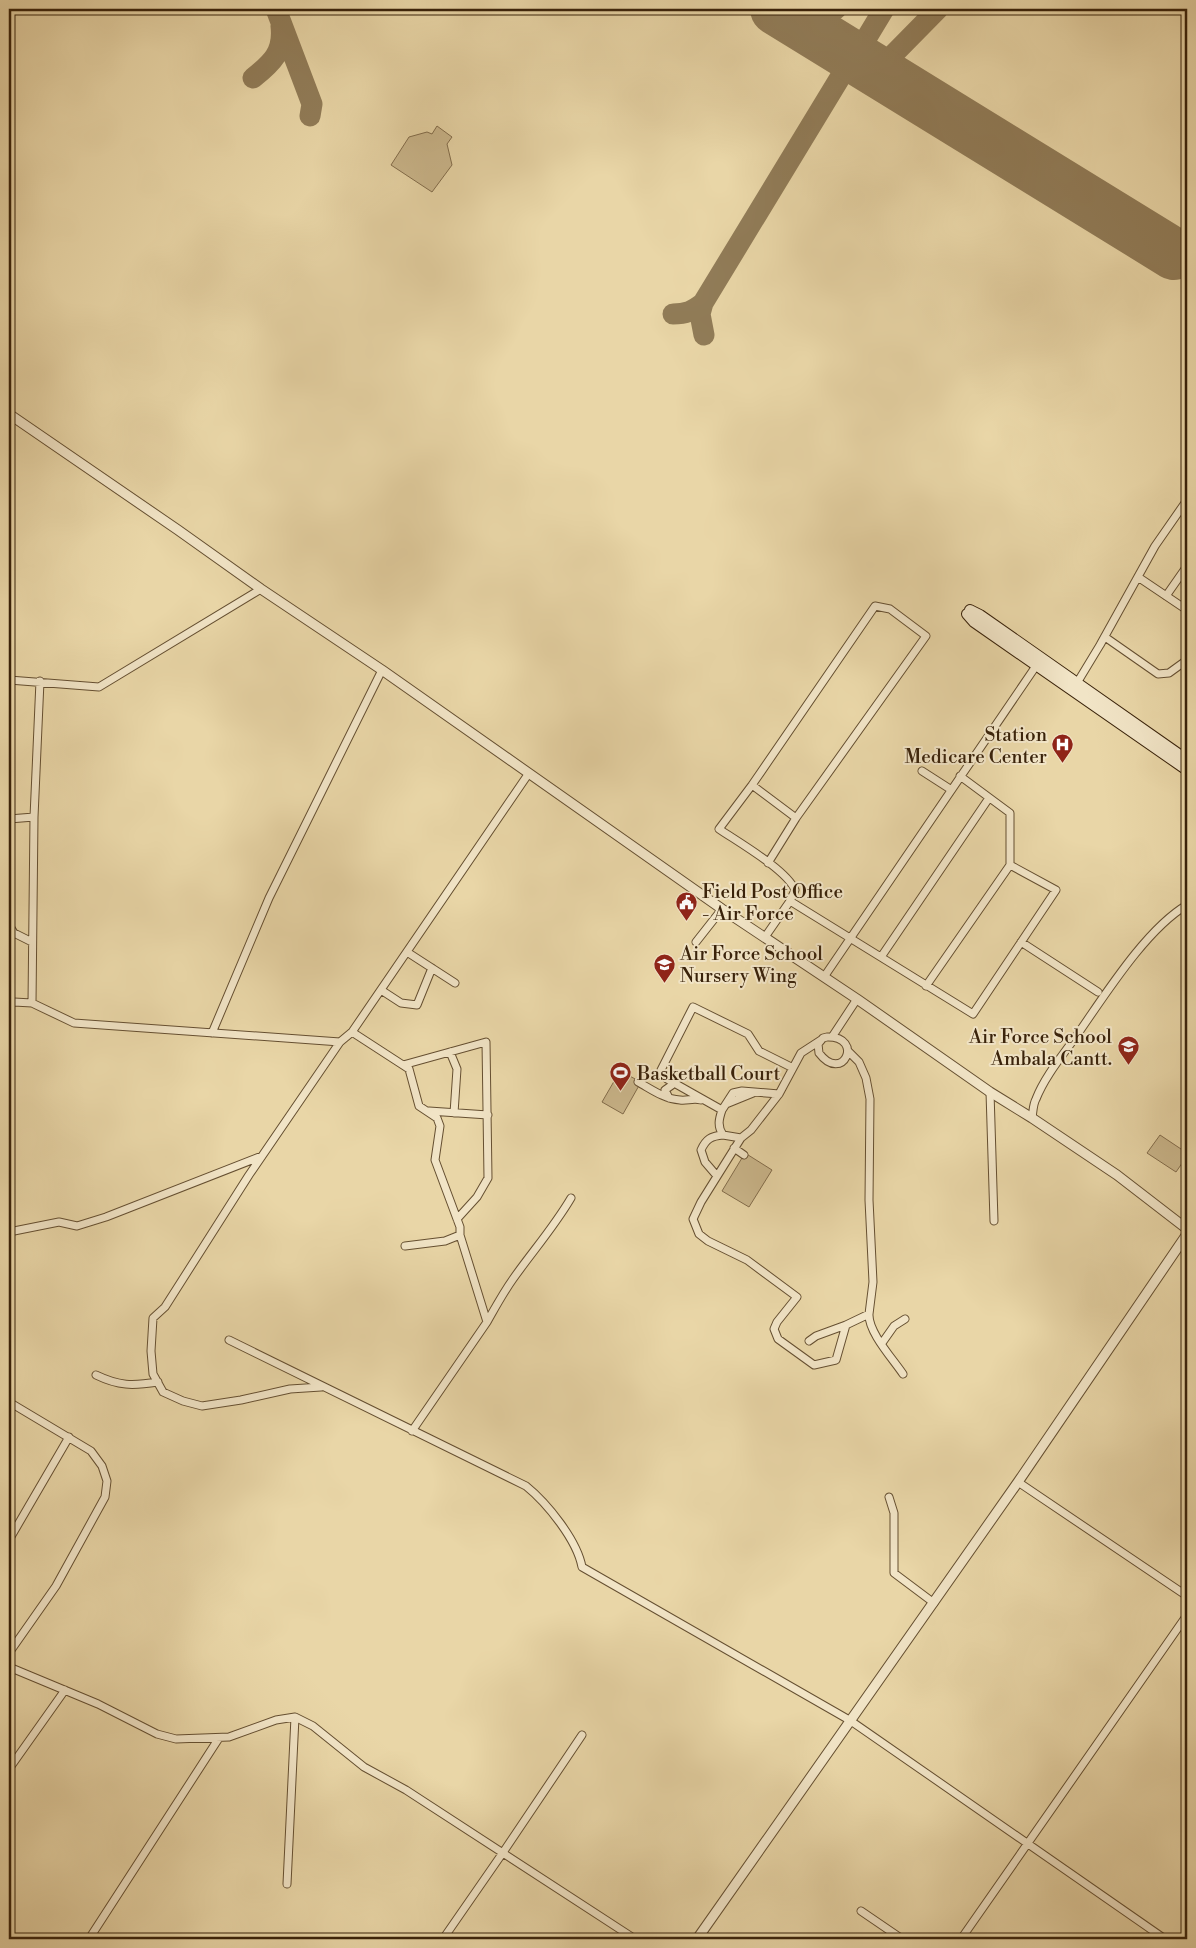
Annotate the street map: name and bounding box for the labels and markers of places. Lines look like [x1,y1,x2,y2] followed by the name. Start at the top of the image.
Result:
[904,723,1047,769] place label: Station Medicare Center
[1051,733,1075,764] hospital icon: Station Medicare Center
[702,880,843,926] place label: Field Post Office - Air Force
[674,890,698,921] public building icon: Field Post Office - Air Force
[679,942,823,988] place label: Air Force School Nursery Wing
[652,952,676,983] school or university icon: Air Force School Nursery Wing
[968,1025,1112,1071] place label: Air Force School Ambala Cantt.
[1116,1035,1140,1066] school or university icon: Air Force School Ambala Cantt.
[609,1061,633,1092] sports icon: Basketball Court
[636,1062,781,1086] place label: Basketball Court

